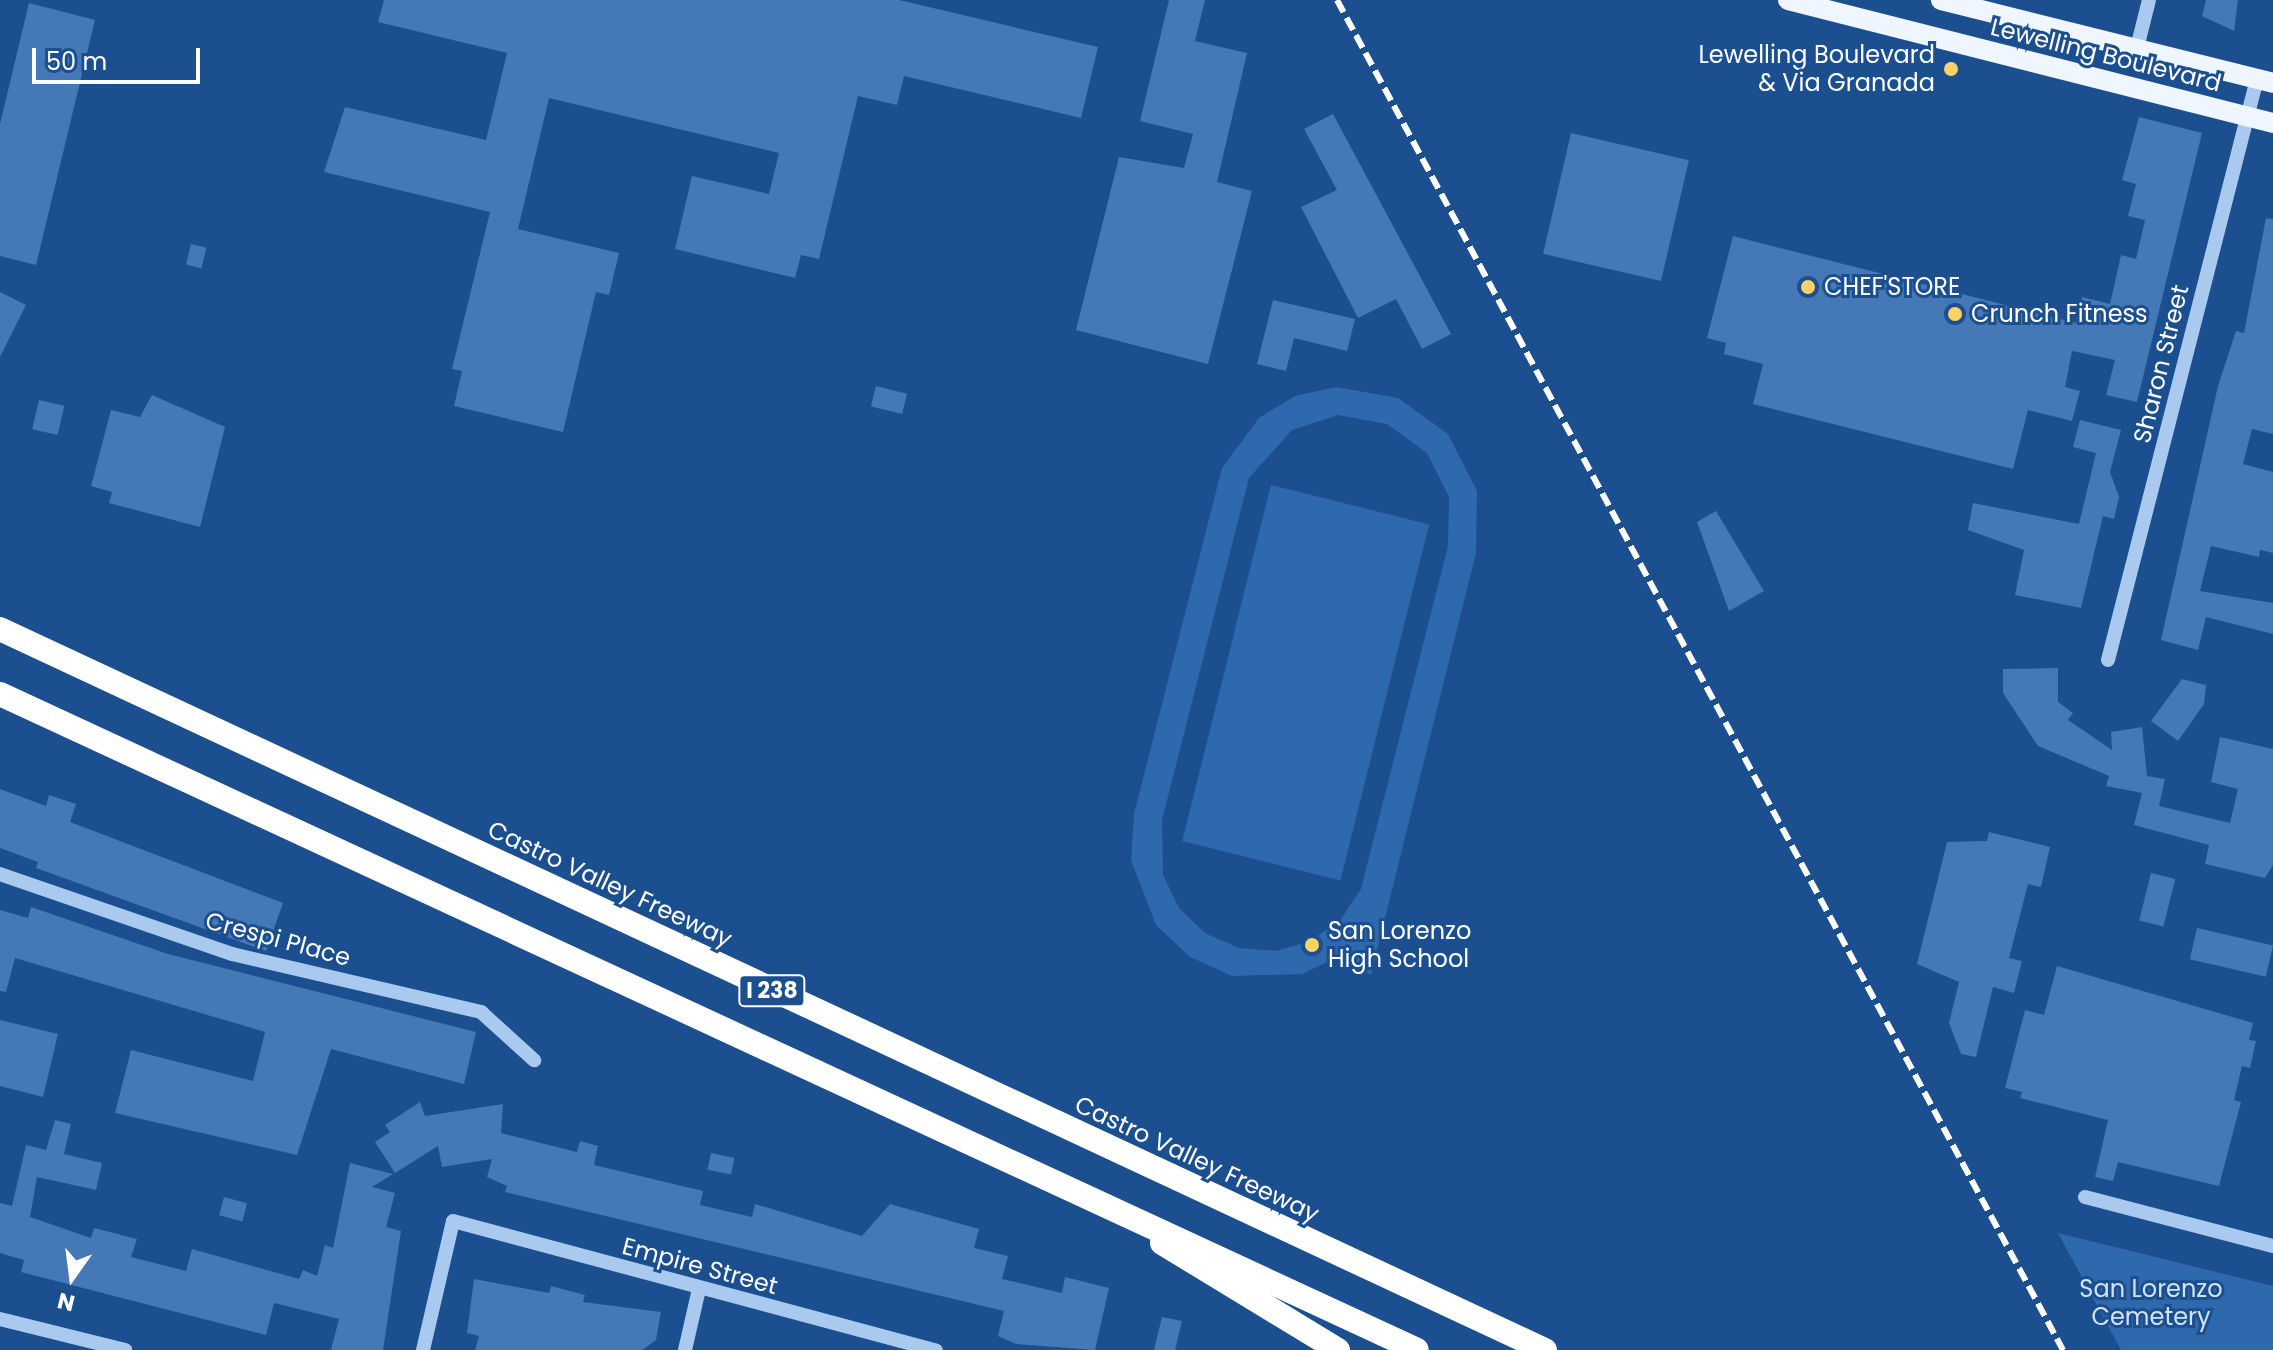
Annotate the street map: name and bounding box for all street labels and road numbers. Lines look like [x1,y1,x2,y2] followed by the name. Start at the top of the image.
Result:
[1988,12,2224,98] street label: Lewelling Boulevard
[2127,282,2195,446] street label: Sharon Street
[483,815,737,953] street label: Castro Valley Freeway
[202,906,354,972] street label: Crespi Place
[738,973,806,1009] road number: I 238
[1070,1090,1324,1228] street label: Castro Valley Freeway
[619,1231,781,1301] street label: Empire Street

